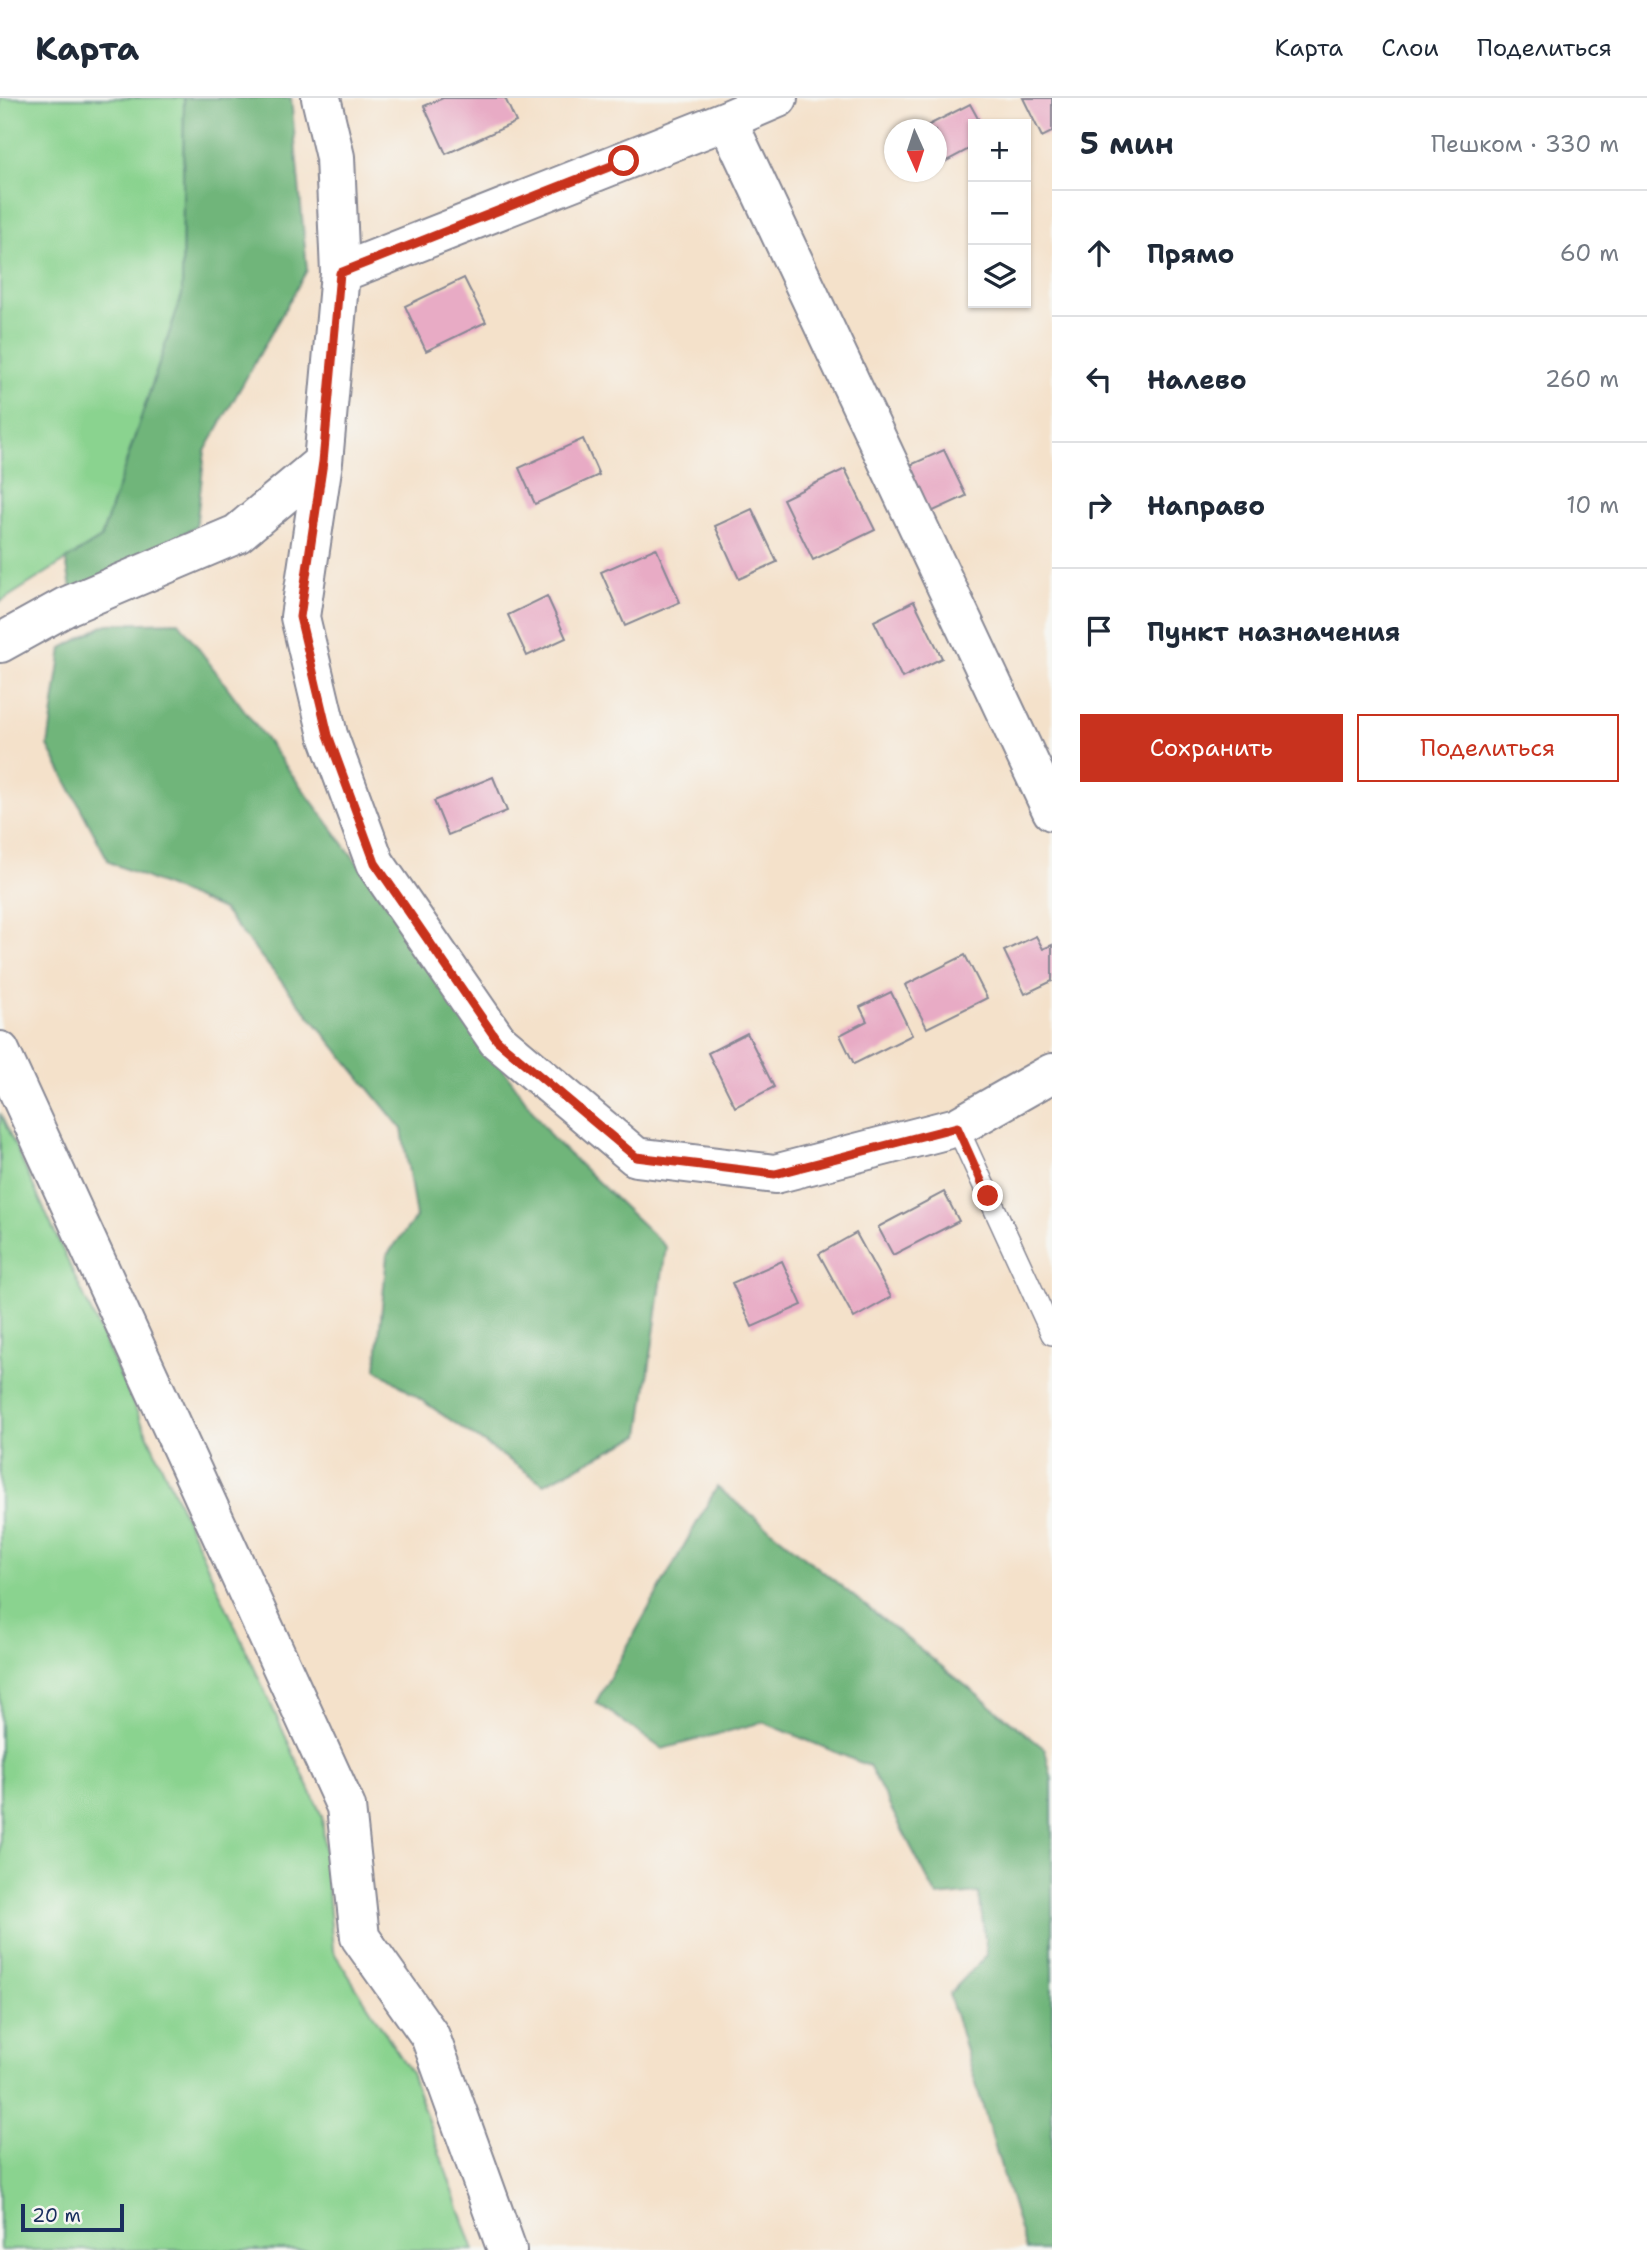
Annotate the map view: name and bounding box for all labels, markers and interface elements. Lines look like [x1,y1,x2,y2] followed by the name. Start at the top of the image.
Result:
[35,26,139,71] text: Карта
[1275,32,1343,64] text: Карта
[1381,32,1439,64] text: Слои
[1477,32,1612,64] text: Поделиться
[884,119,947,182] north arrow
[968,119,1031,308] map controls
[968,119,1031,182] button: +
[1080,123,1174,164] text: 5 мин
[1431,129,1619,159] text: Пешком · 330 m
[608,145,639,176] route start
[968,182,1031,245] button: −
[1080,234,1118,272] icon: ahead
[1147,236,1235,271] text: Прямо
[1560,238,1619,268] text: 60 m
[968,245,1031,308] button: layers
[1080,360,1118,398] icon: left
[1147,362,1247,397] text: Налево
[1545,364,1619,394] text: 260 m
[1080,486,1118,524] icon: right
[1147,488,1265,523] text: Направо
[1566,490,1619,520] text: 10 m
[1080,612,1118,650] icon: arrive
[1147,614,1400,649] text: Пункт назначения
[1080,714,1343,782] button: Сохранить
[1357,714,1619,782] button: Поделиться
[972,1180,1003,1211] route end
[21,2201,124,2233] scale bar
[32,2203,81,2228] text: 20 m

